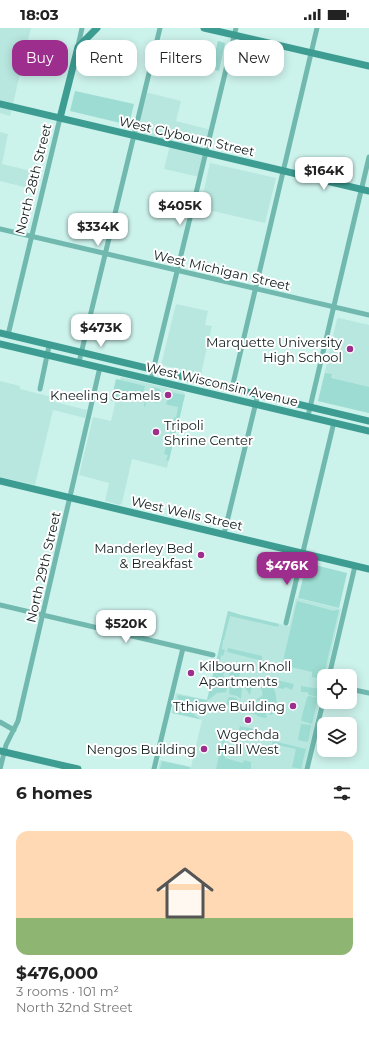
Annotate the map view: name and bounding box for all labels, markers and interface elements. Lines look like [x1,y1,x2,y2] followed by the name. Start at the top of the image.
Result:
[20,5,59,24] text: 18:03
[12,40,68,76] chip: Buy
[76,40,137,76] chip: Rent
[145,40,216,76] chip: Filters
[224,40,284,76] chip: New
[118,113,256,159] street label: West Clybourn Street
[11,122,55,236] street label: North 28th Street
[296,157,352,191] pin: $164K
[304,162,344,178] text: $164K
[152,192,208,226] pin: $405K
[158,197,202,213] text: $405K
[70,213,126,247] pin: $334K
[77,218,119,234] text: $334K
[152,246,292,294] street label: West Michigan Street
[73,314,129,348] pin: $473K
[80,319,122,335] text: $473K
[206,334,343,365] place label: Marquette University High School
[345,344,355,354] marker: Marquette University High School
[144,359,300,409] street label: West Wisconsin Avenue
[50,387,160,403] place label: Kneeling Camels
[163,390,173,400] marker: Kneeling Camels
[164,417,253,448] place label: Tripoli Shrine Center
[151,427,161,437] marker: Tripoli Shrine Center
[130,492,244,534] street label: West Wells Street
[22,510,64,624] street label: North 29th Street
[94,540,193,571] place label: Manderley Bed & Breakfast
[196,550,206,560] marker: Manderley Bed & Breakfast
[259,552,315,586] pin: $476K
[266,557,308,573] text: $476K
[98,610,154,644] pin: $520K
[105,615,147,631] text: $520K
[199,658,291,689] place label: Kilbourn Knoll Apartments
[186,668,196,678] marker: Kilbourn Knoll Apartments
[317,669,357,757] map controls
[317,669,357,709] button: locate
[173,698,285,714] place label: Tthigwe Building
[288,701,298,711] marker: Tthigwe Building
[243,715,253,725] marker: Wgechda Hall West
[317,717,357,757] button: layers
[217,726,279,757] place label: Wgechda Hall West
[86,741,196,757] place label: Nengos Building
[199,744,209,754] marker: Nengos Building
[331,782,353,804] icon: filters
[16,783,92,803] text: 6 homes
[149,857,221,929] icon: home
[16,963,98,983] text: $476,000
[16,983,119,999] text: 3 rooms · 101 m²
[16,999,133,1015] text: North 32nd Street

